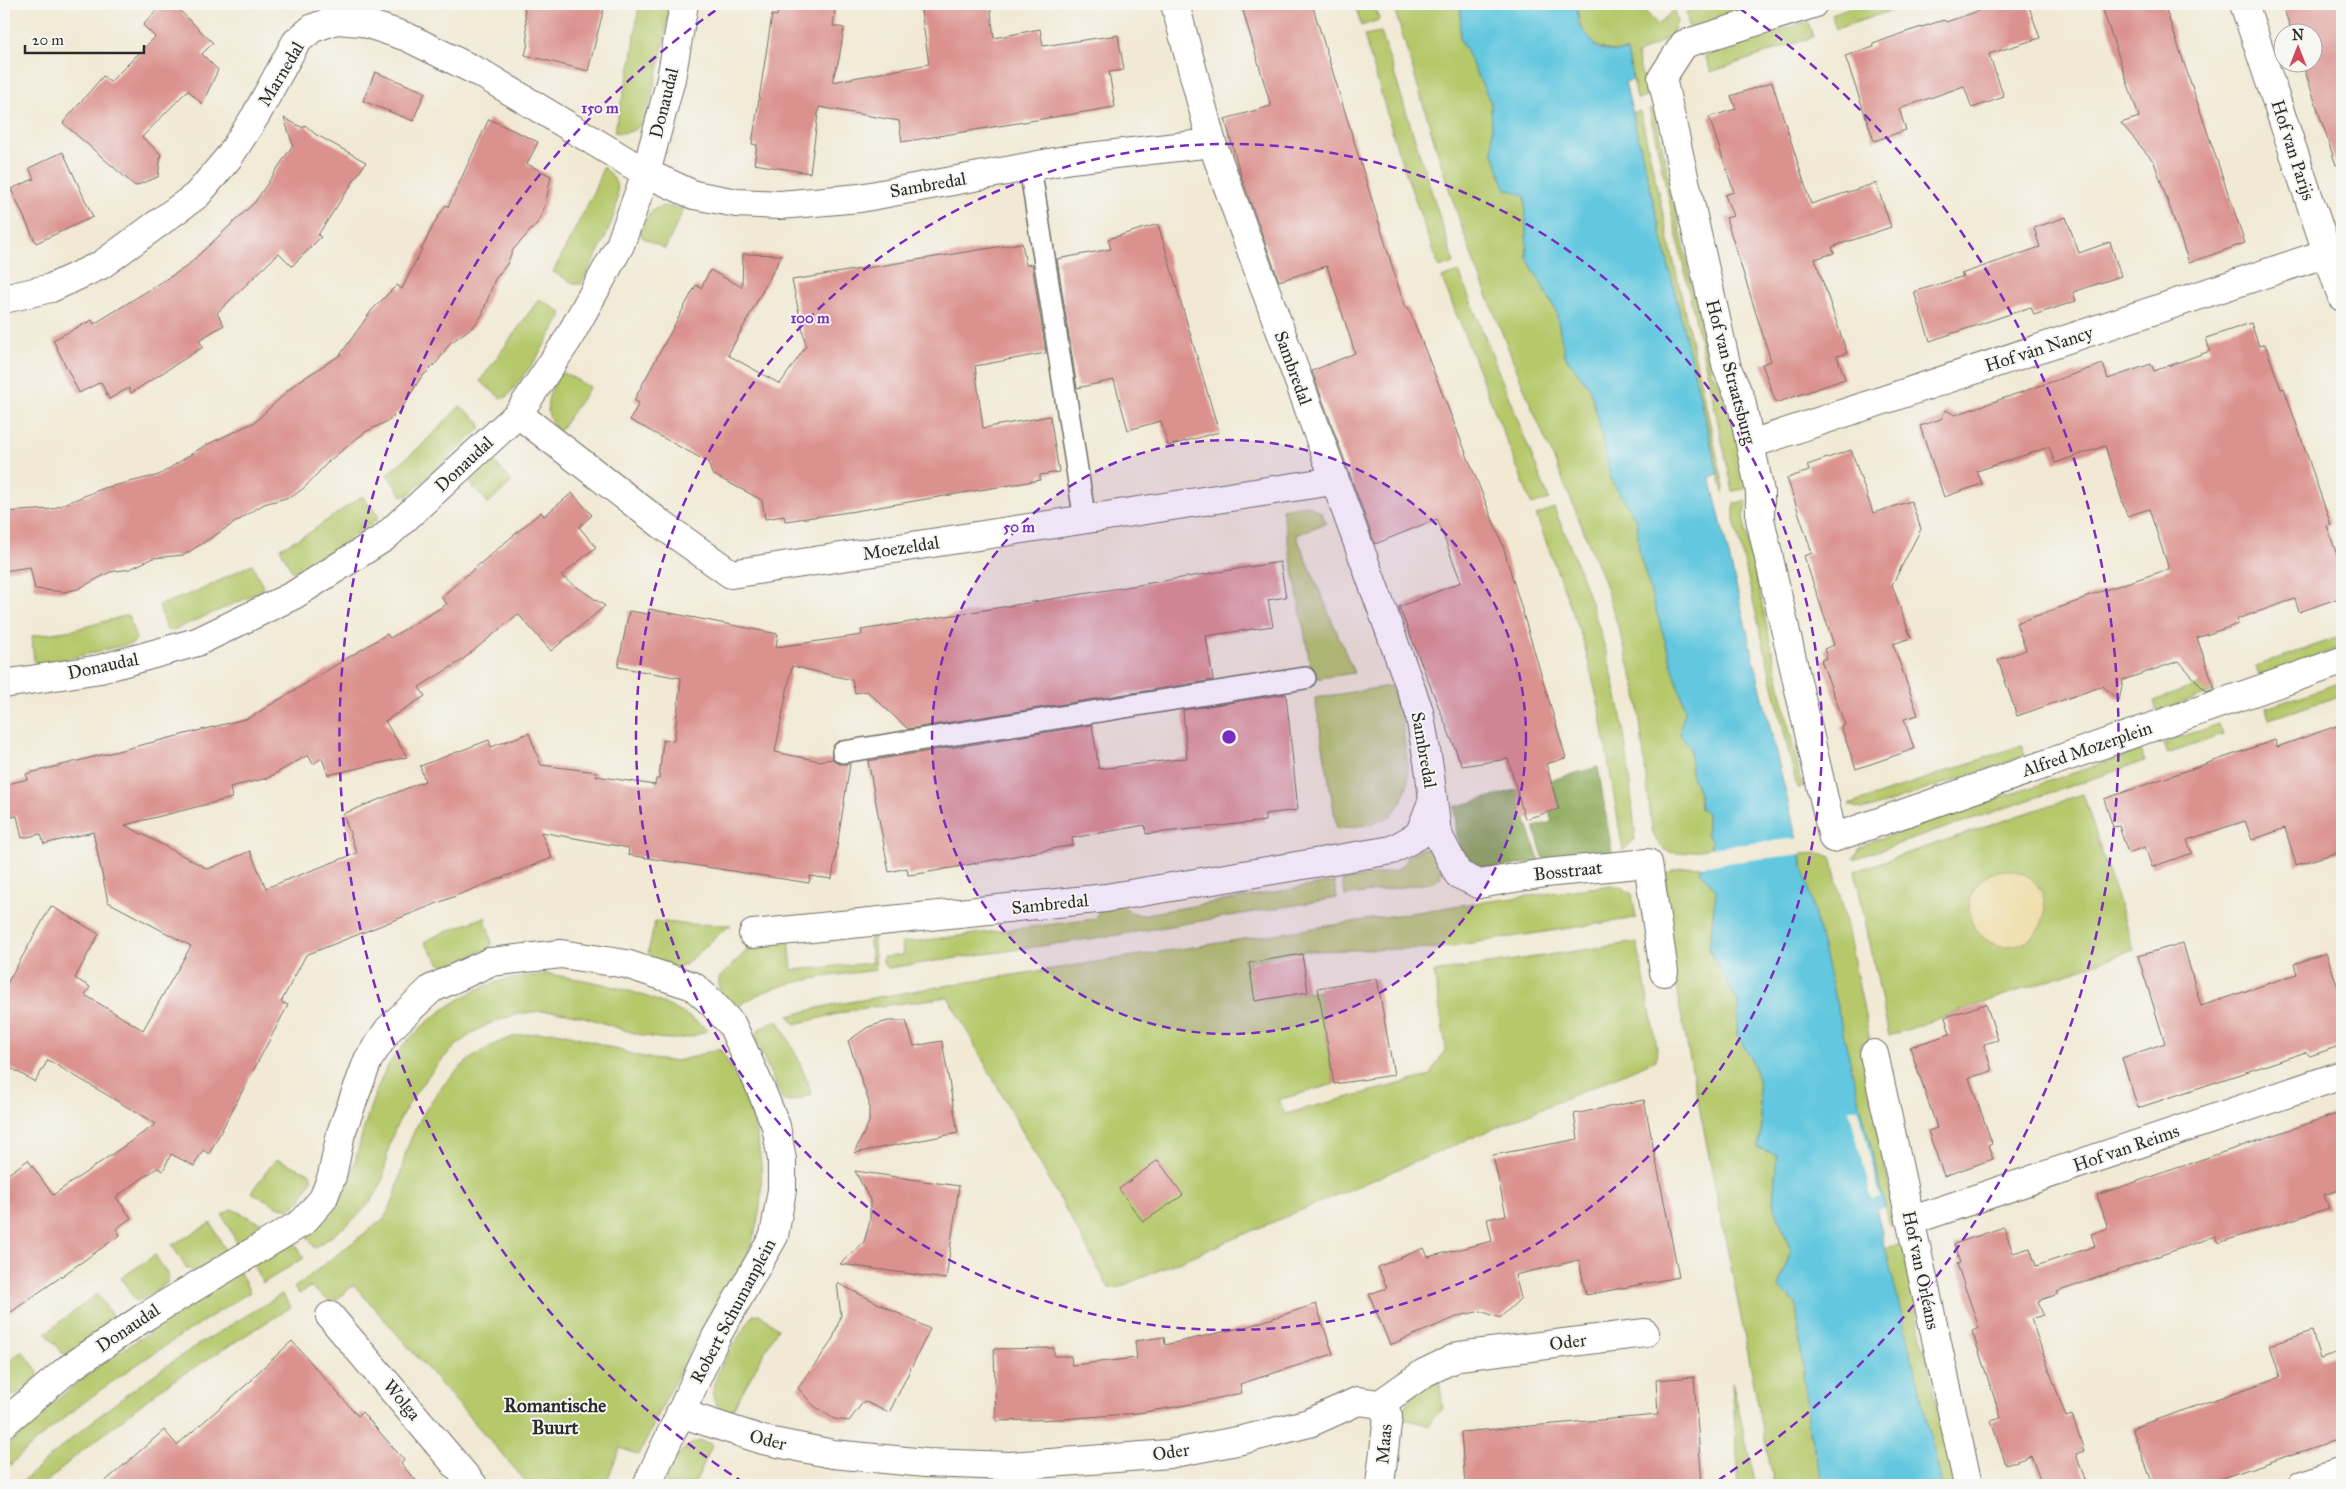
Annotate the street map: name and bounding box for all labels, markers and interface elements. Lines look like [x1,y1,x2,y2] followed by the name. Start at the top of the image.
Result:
[25,22,144,54] scale bar
[2274,22,2324,72] north arrow
[2292,27,2304,44] text: N
[32,31,64,49] text: 20 m
[253,38,309,110] street label: Marnedal
[645,65,683,141] street label: Donaudal
[2266,97,2320,203] street label: Hof van Parijs
[581,99,619,117] text: 150 m
[888,167,968,203] street label: Sambredal
[1700,297,1761,448] street label: Hof van Straatsburg
[790,309,830,327] text: 100 m
[1982,321,2096,377] street label: Hof van Nancy
[1269,328,1317,408] street label: Sambredal
[430,431,498,497] street label: Donaudal
[1003,518,1035,536] text: 50 m
[861,531,941,565] street label: Moezeldal
[66,648,141,684] street label: Donaudal
[1406,710,1442,790] street label: Sambredal
[2018,716,2155,782] street label: Alfred Mozerplein
[1220,728,1238,746] centre of rings
[1533,856,1604,886] street label: Bosstraat
[1010,889,1090,919] street label: Sambredal
[2070,1120,2182,1176] street label: Hof van Reims
[1898,1209,1944,1331] street label: Hof van Orléans
[686,1235,781,1387] street label: Robert Schumanplein
[92,1299,164,1357] street label: Donaudal
[1548,1329,1588,1355] street label: Oder
[378,1375,426,1426] street label: Wolga
[504,1394,606,1439] district label: Romantische Buurt
[1371,1423,1397,1465] street label: Maas
[747,1425,789,1455] street label: Oder
[1151,1438,1191,1465] street label: Oder

